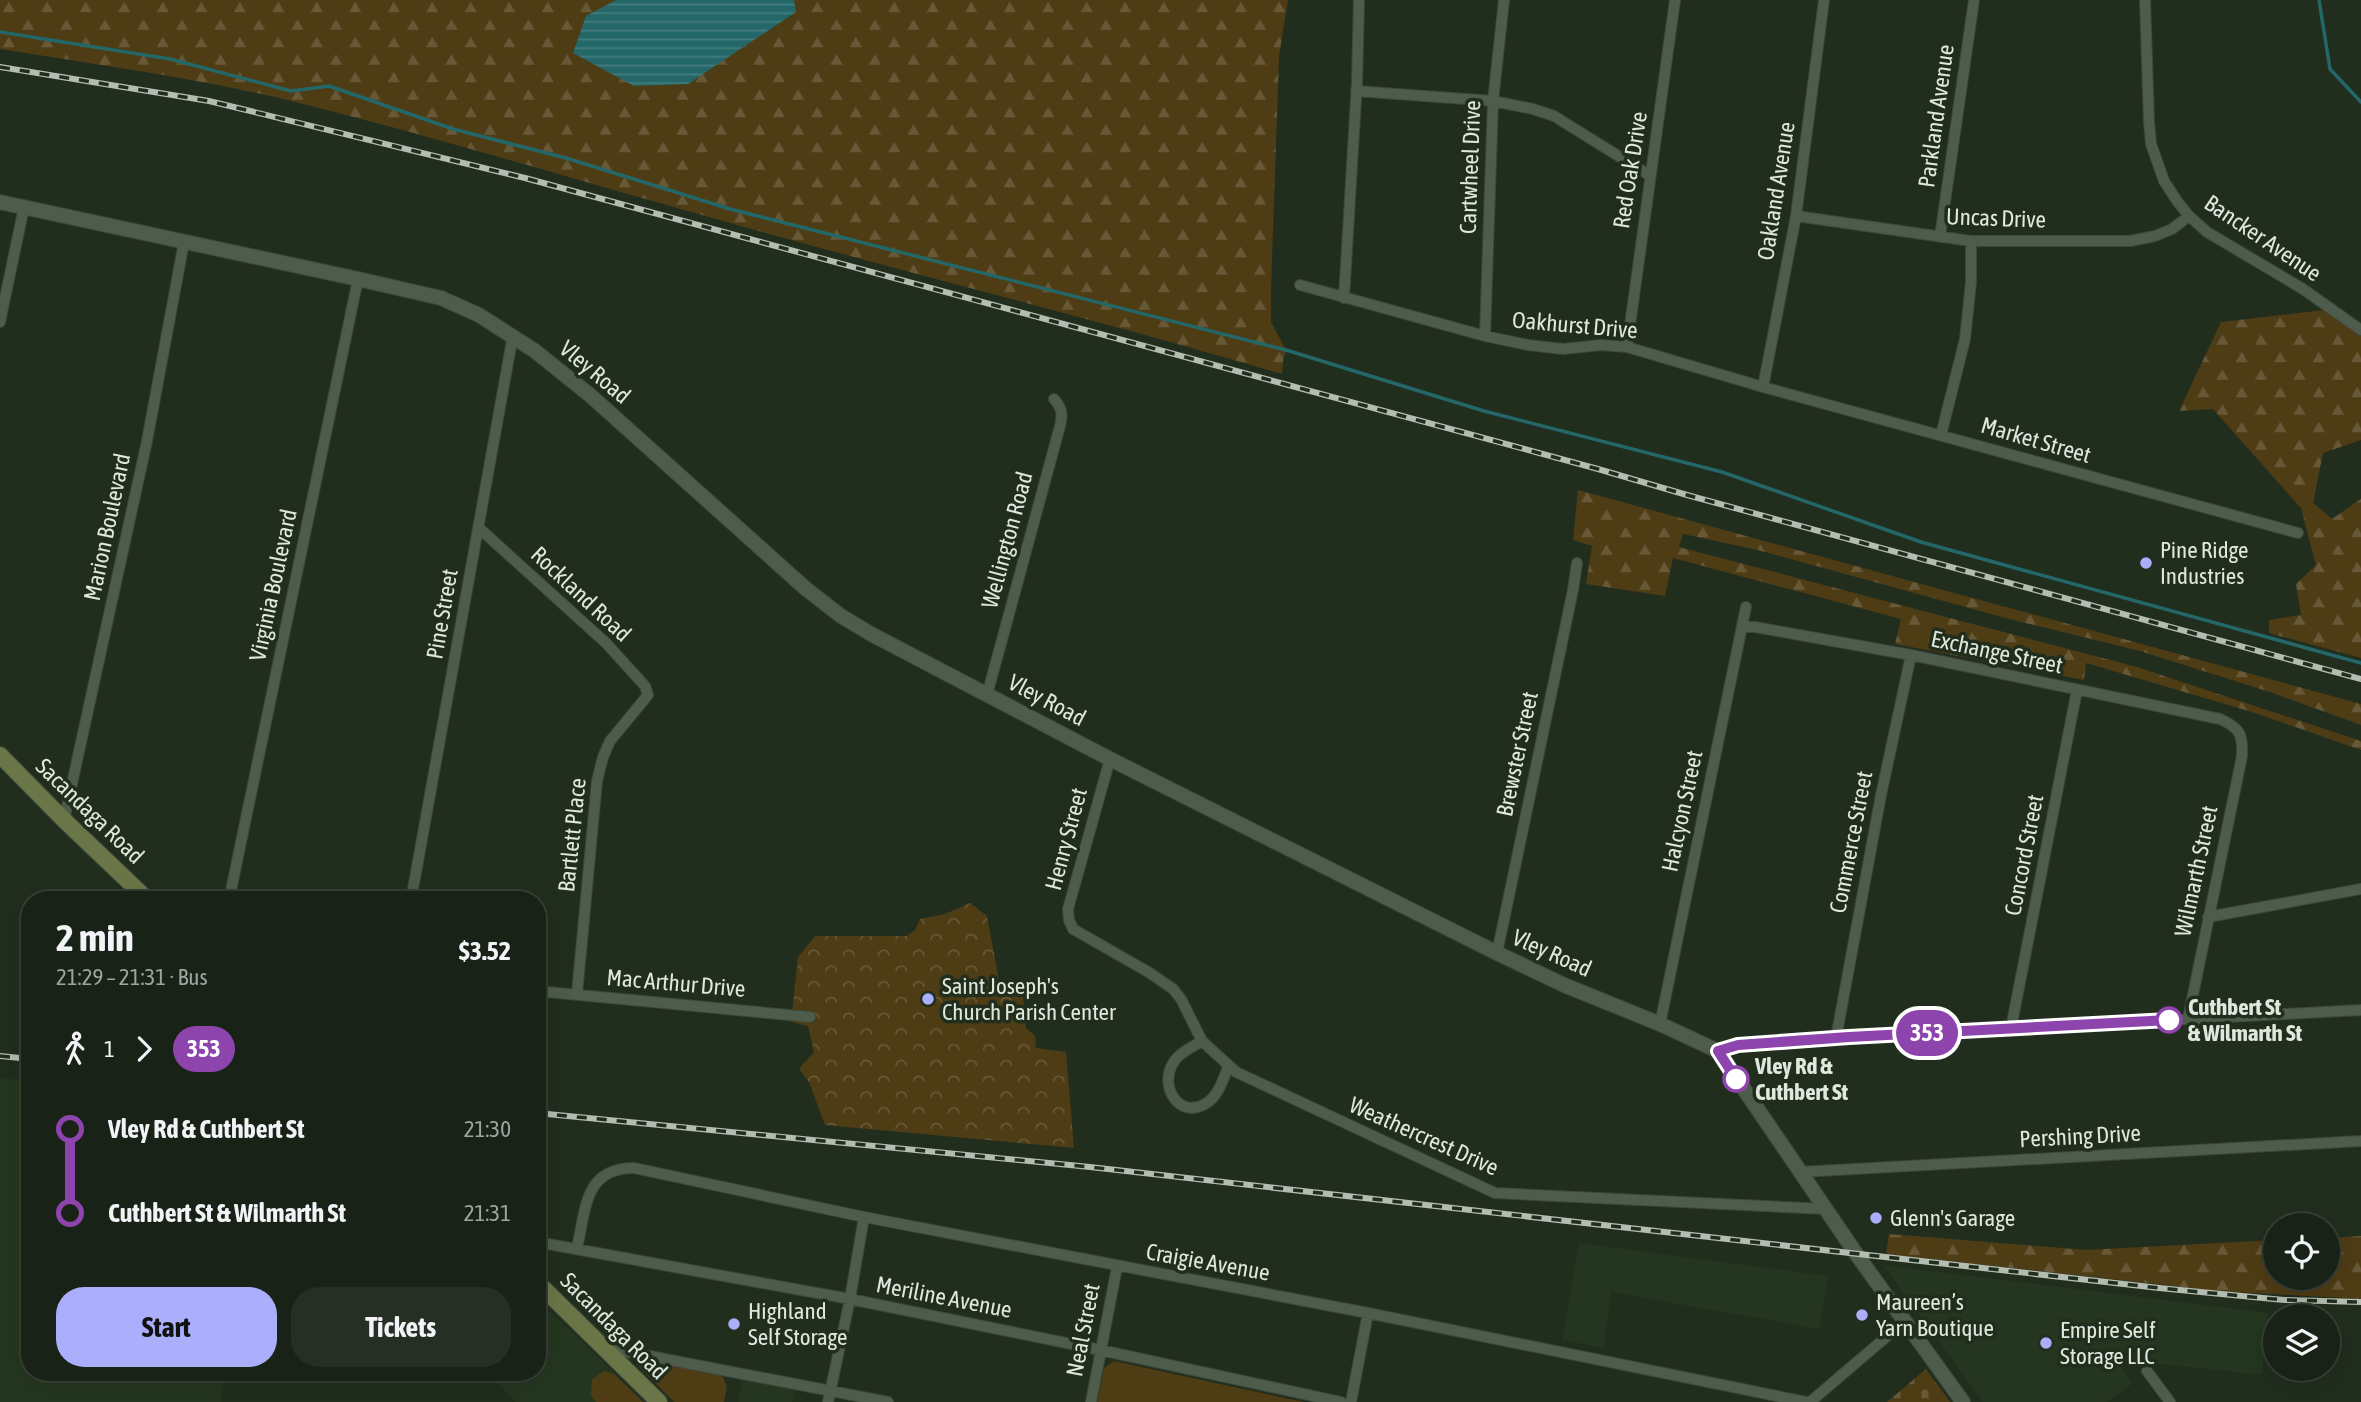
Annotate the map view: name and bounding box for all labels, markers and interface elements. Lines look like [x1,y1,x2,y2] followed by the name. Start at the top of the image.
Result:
[1913,43,1959,189] street label: Parkland Avenue
[1455,100,1485,234] street label: Cartwheel Drive
[1608,110,1652,230] street label: Red Oak Drive
[1752,120,1800,262] street label: Oakland Avenue
[2200,189,2326,287] street label: Bancker Avenue
[1946,203,2046,233] street label: Uncas Drive
[1511,307,1639,343] street label: Oakhurst Drive
[555,335,635,409] street label: Vley Road
[1978,412,2094,468] street label: Market Street
[79,451,135,603] street label: Marion Boulevard
[976,469,1038,611] street label: Wellington Road
[244,507,302,663] street label: Virginia Boulevard
[2160,537,2248,589] place label: Pine Ridge Industries
[526,541,636,647] street label: Rockland Road
[2138,555,2154,571] marker: Pine Ridge Industries
[421,567,463,661] street label: Pine Street
[1929,625,2065,679] street label: Exchange Street
[1004,669,1090,731] street label: Vley Road
[1491,689,1543,819] street label: Brewster Street
[1656,748,1708,874] street label: Halcyon Street
[31,753,149,869] street label: Sacandaga Road
[1824,769,1878,915] street label: Commerce Street
[553,777,591,893] street label: Bartlett Place
[1040,785,1092,893] street label: Henry Street
[2000,792,2048,918] street label: Concord Street
[2169,803,2223,939] street label: Wilmarth Street
[56,916,134,959] text: 2 min
[1508,924,1596,982] street label: Vley Road
[459,936,511,966] text: $3.52
[56,964,208,990] text: 21:29 – 21:31 · Bus
[606,964,746,1002] street label: Mac Arthur Drive
[942,973,1117,1025] place label: Saint Joseph's Church Parish Center
[920,991,936,1007] marker: Saint Joseph's Church Parish Center
[2188,994,2303,1046] place label: Cuthbert St & Wilmarth St
[2156,1007,2182,1033] marker: Cuthbert St & Wilmarth St
[1887,1010,1967,1056] line badge: 353
[1910,1019,1944,1046] text: 353
[56,1030,94,1068] icon: walk
[125,1030,163,1068] icon: forward
[187,1035,221,1062] text: 353
[104,1036,115,1062] text: 1
[1754,1053,1849,1105] place label: Vley Rd & Cuthbert St
[1723,1066,1749,1092] marker: Vley Rd & Cuthbert St
[1345,1092,1503,1180] street label: Weathercrest Drive
[108,1114,305,1144] text: Vley Rd & Cuthbert St
[464,1116,511,1142] text: 21:30
[2019,1120,2141,1152] street label: Pershing Drive
[108,1198,346,1228] text: Cuthbert St & Wilmarth St
[464,1200,511,1226] text: 21:31
[1890,1205,2015,1231] place label: Glenn's Garage
[1868,1210,1884,1226] marker: Glenn's Garage
[2263,1213,2340,1381] map controls
[2263,1213,2340,1290] button: locate
[1144,1238,1272,1286] street label: Craigie Avenue
[555,1267,673,1385] street label: Sacandaga Road
[874,1271,1014,1323] street label: Meriline Avenue
[1061,1281,1105,1379] street label: Neal Street
[56,1287,277,1367] button: Start
[291,1287,511,1367] button: Tickets
[1876,1289,1994,1341] place label: Maureen’s Yarn Boutique
[748,1298,847,1350] place label: Highland Self Storage
[2263,1304,2340,1381] button: layers
[1854,1307,1870,1323] marker: Maureen’s Yarn Boutique
[726,1316,742,1332] marker: Highland Self Storage
[2060,1317,2155,1369] place label: Empire Self Storage LLC
[2038,1335,2054,1351] marker: Empire Self Storage LLC

